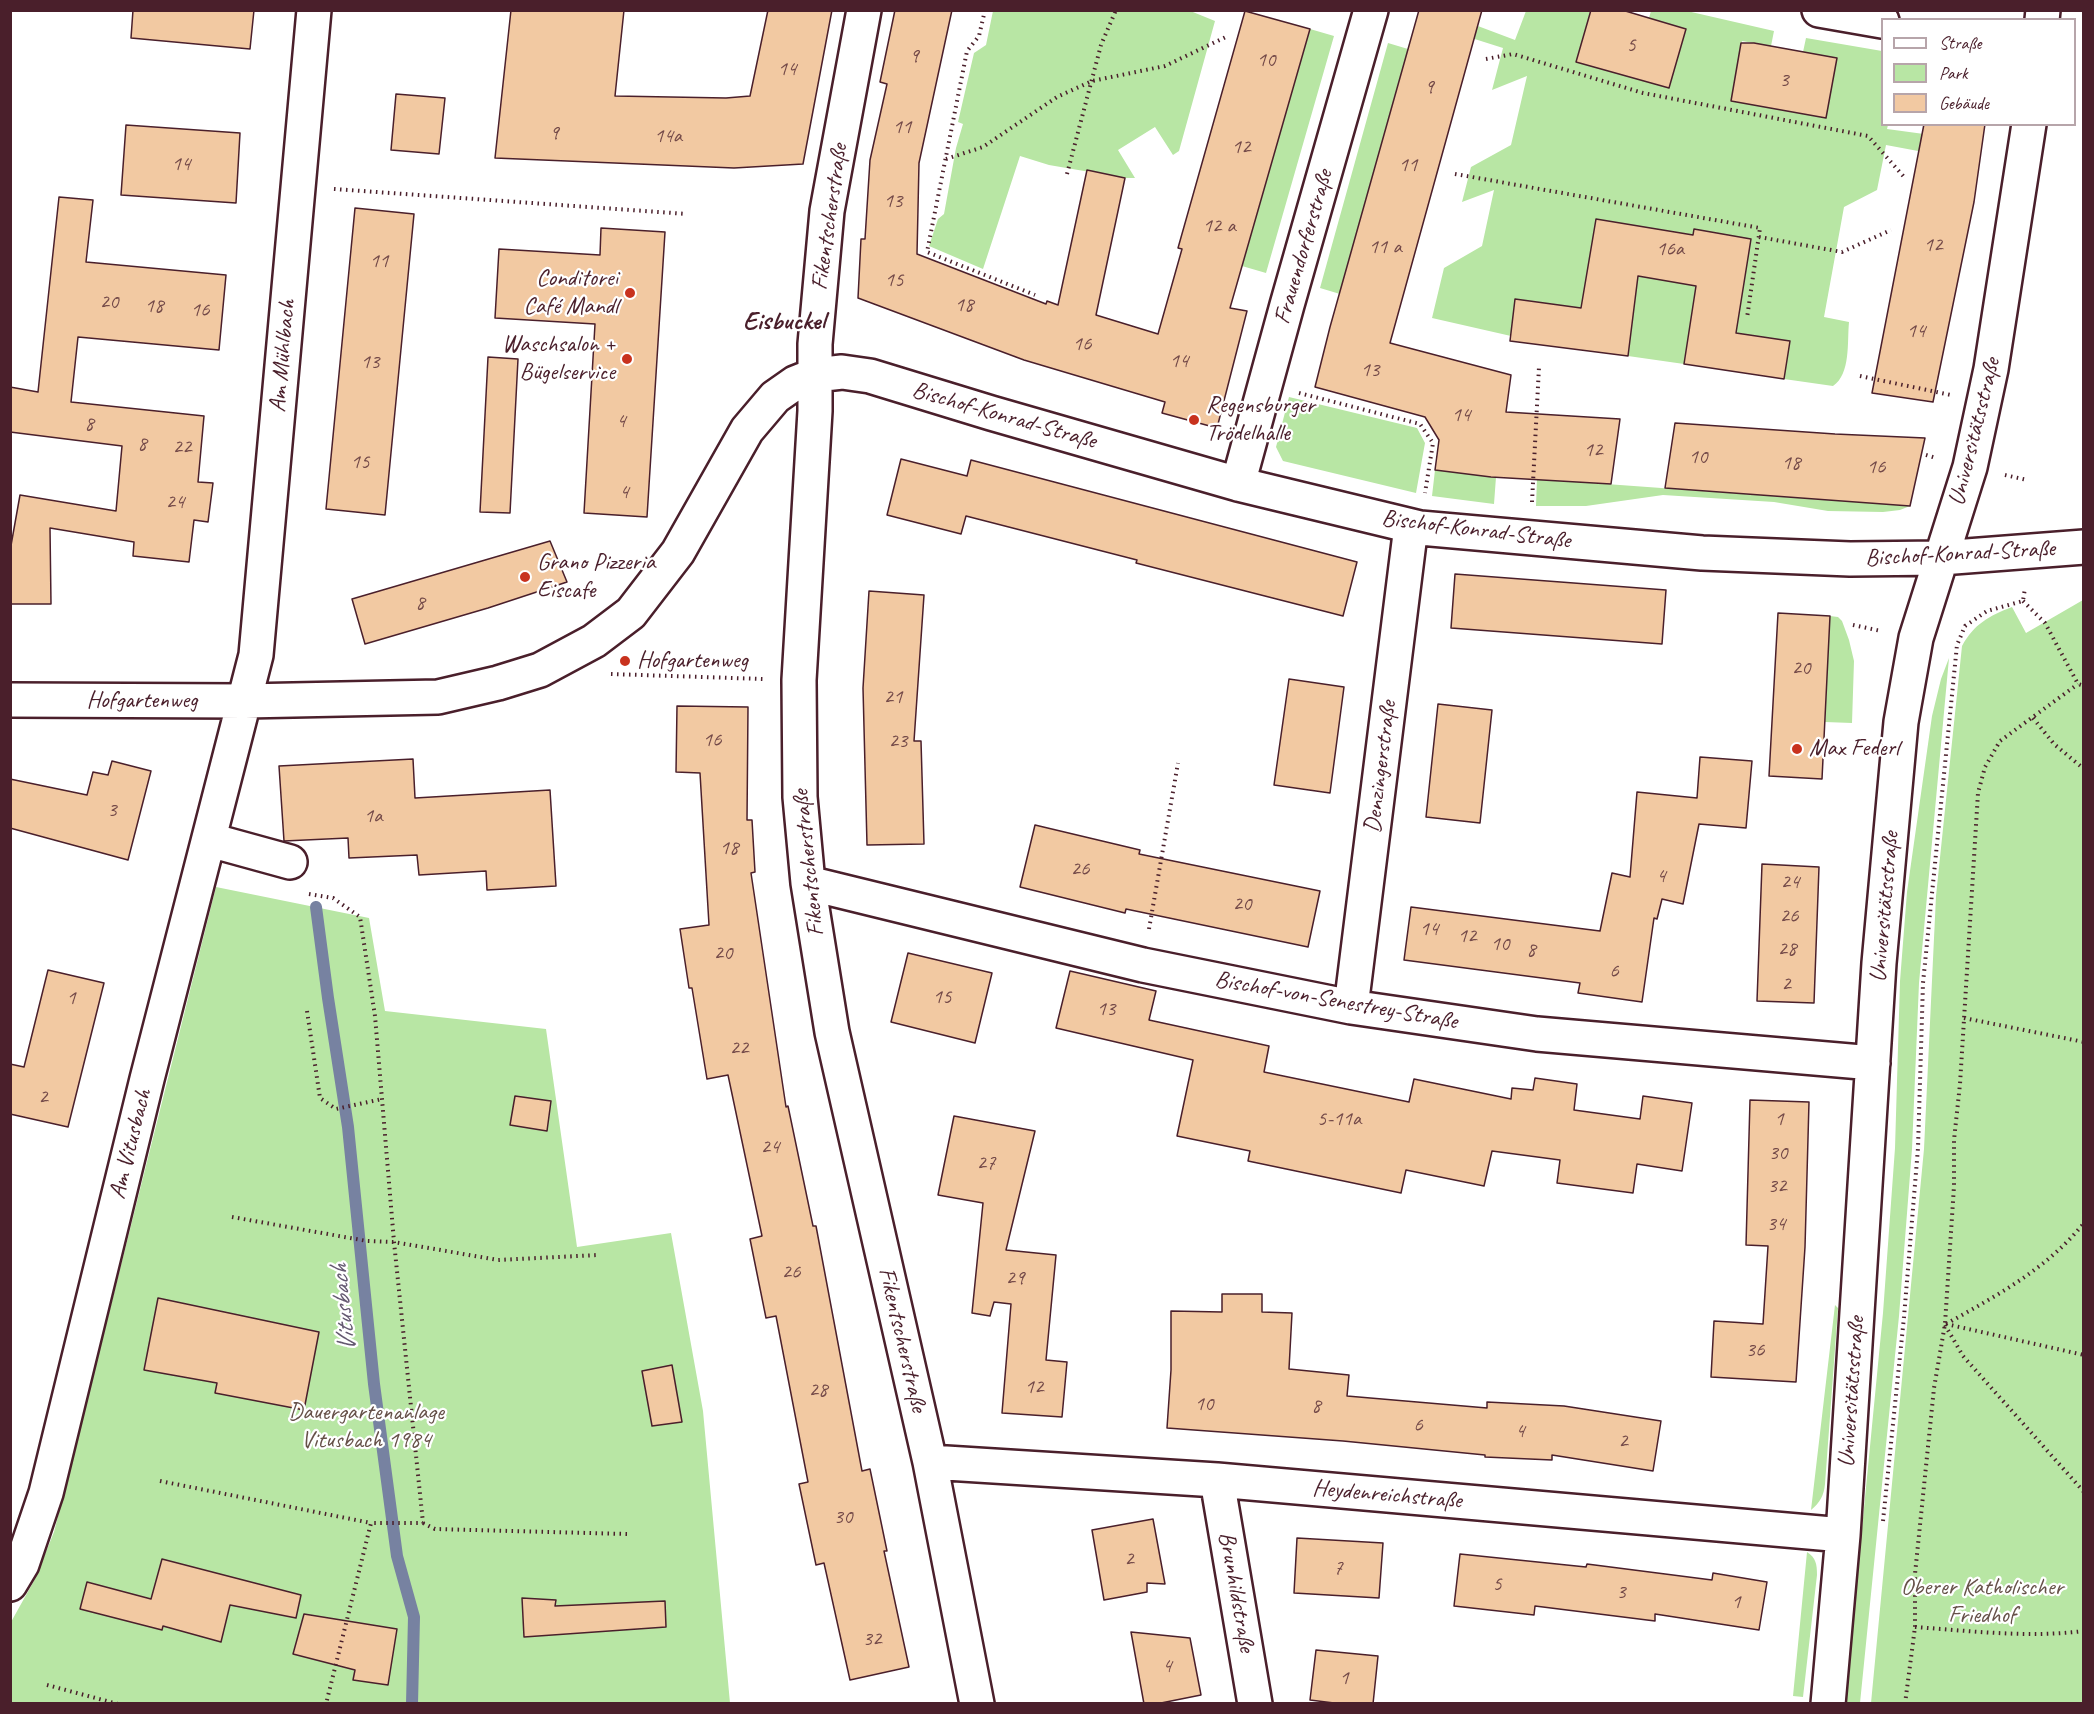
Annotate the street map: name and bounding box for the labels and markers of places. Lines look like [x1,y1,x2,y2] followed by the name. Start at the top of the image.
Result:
[524,265,618,321] place label: Conditorei Café Mandl
[623,286,637,300] marker: Conditorei Café Mandl
[502,331,615,387] place label: Waschsalon + Bügelservice
[620,352,634,366] marker: Waschsalon + Bügelservice
[1206,392,1315,448] place label: Regensburger Trödelhalle
[1187,413,1201,427] marker: Regensburger Trödelhalle
[537,549,655,605] place label: Grano Pizzeria Eiscafe
[518,570,532,584] marker: Grano Pizzeria Eiscafe
[637,647,748,675] place label: Hofgartenweg
[618,654,632,668] marker: Hofgartenweg
[1809,735,1899,763] place label: Max Federl
[1790,742,1804,756] marker: Max Federl

